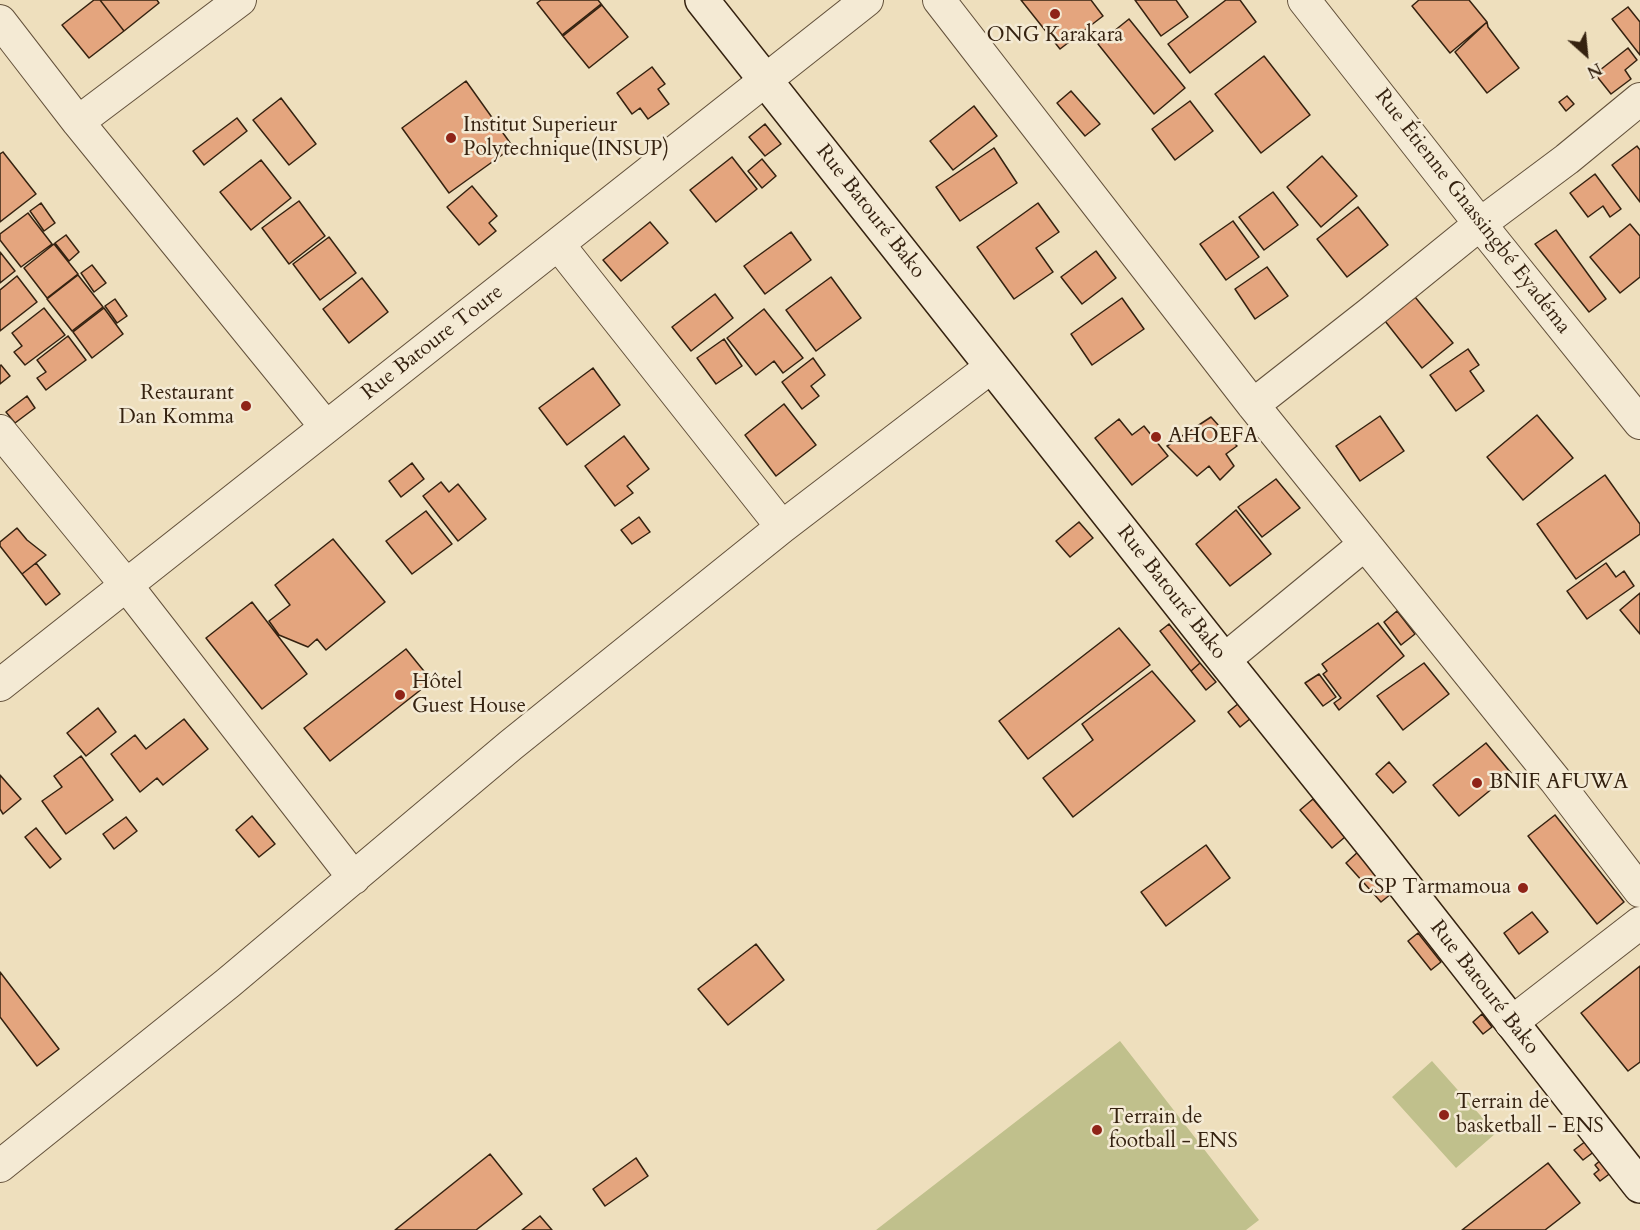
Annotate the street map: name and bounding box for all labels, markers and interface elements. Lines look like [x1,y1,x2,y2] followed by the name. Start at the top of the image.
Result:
[1048,7,1062,21] marker: ONG Karakara
[987,23,1123,49] place label: ONG Karakara
[1556,24,1616,84] north arrow
[1583,57,1605,83] text: N
[1369,85,1575,339] street label: Rue Étienne Gnassingbé Eyadéma
[463,113,669,163] place label: Institut Superieur Polytechnique(INSUP)
[444,131,458,145] marker: Institut Superieur Polytechnique(INSUP)
[810,140,930,284] street label: Rue Batouré Bako
[357,280,509,406] street label: Rue Batoure Toure
[119,381,234,431] place label: Restaurant Dan Komma
[239,399,253,413] marker: Restaurant Dan Komma
[1168,424,1259,450] place label: AHOEFA
[1149,430,1163,444] marker: AHOEFA
[1111,521,1231,665] street label: Rue Batouré Bako
[412,670,526,720] place label: Hôtel Guest House
[393,688,407,702] marker: Hôtel Guest House
[1489,770,1628,796] place label: BNIF AFUWA
[1470,776,1484,790] marker: BNIF AFUWA
[1358,875,1511,901] place label: CSP Tarmamoua
[1516,881,1530,895] marker: CSP Tarmamoua
[1424,916,1544,1060] street label: Rue Batouré Bako
[1456,1090,1604,1140] place label: Terrain de basketball - ENS
[1109,1105,1238,1155] place label: Terrain de football - ENS
[1437,1108,1451,1122] marker: Terrain de basketball - ENS
[1090,1123,1104,1137] marker: Terrain de football - ENS

